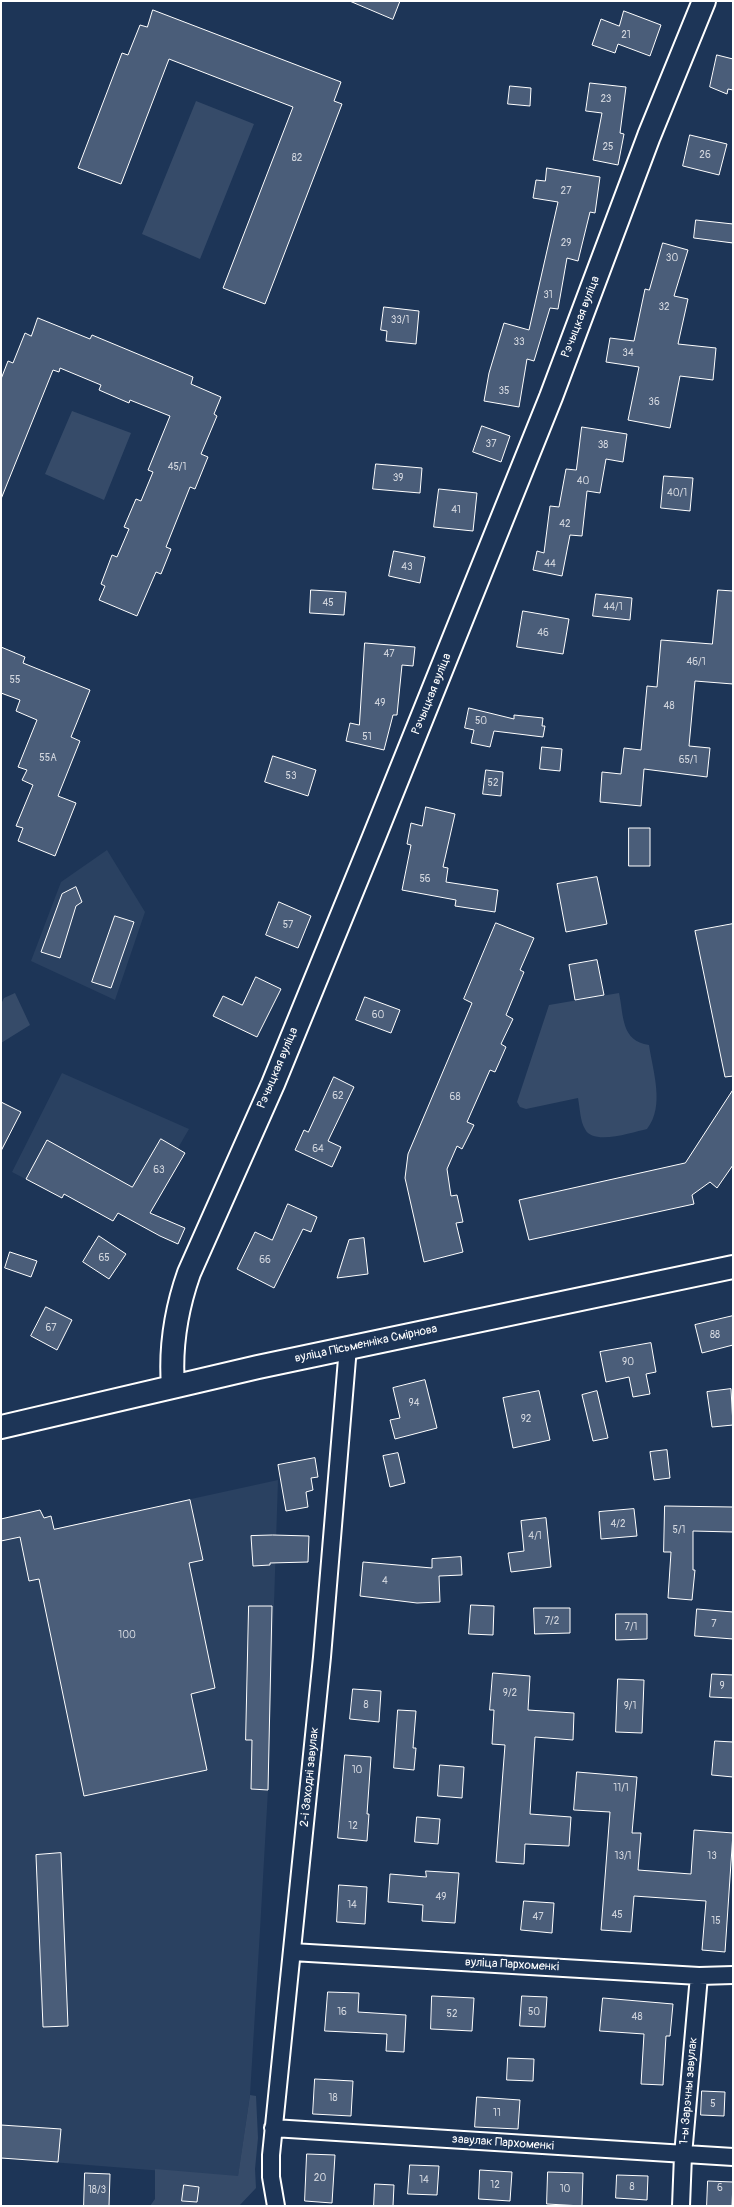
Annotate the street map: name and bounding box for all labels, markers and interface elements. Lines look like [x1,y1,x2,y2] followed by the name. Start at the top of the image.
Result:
[621,29,631,41] house number: 21
[601,93,611,105] house number: 23
[602,141,614,153] house number: 25
[699,149,711,161] house number: 26
[292,152,302,164] house number: 82
[561,185,571,197] house number: 27
[561,237,571,249] house number: 29
[666,252,678,264] house number: 30
[559,274,603,360] street label: Рэчыцкая вуліца
[543,289,553,301] house number: 31
[658,301,670,313] house number: 32
[391,314,409,326] house number: 33/1
[513,336,525,348] house number: 33
[622,347,634,359] house number: 34
[499,385,509,397] house number: 35
[648,396,660,408] house number: 36
[486,438,496,450] house number: 37
[598,439,608,451] house number: 38
[168,461,186,473] house number: 45/1
[393,472,403,484] house number: 39
[577,475,589,487] house number: 40
[667,487,687,499] house number: 40/1
[451,504,461,516] house number: 41
[559,518,571,530] house number: 42
[544,558,556,570] house number: 44
[401,561,413,573] house number: 43
[322,597,334,609] house number: 45
[603,601,623,613] house number: 44/1
[537,627,549,639] house number: 46
[383,648,395,660] house number: 47
[409,651,455,737] street label: Рэчыцкая вуліца
[686,656,706,668] house number: 46/1
[10,674,20,686] house number: 55
[375,697,385,709] house number: 49
[664,700,674,712] house number: 48
[475,715,487,727] house number: 50
[362,731,372,743] house number: 51
[39,752,57,764] house number: 55А
[679,754,697,766] house number: 65/1
[286,770,296,782] house number: 53
[487,777,499,789] house number: 52
[419,873,431,885] house number: 56
[283,919,293,931] house number: 57
[372,1009,384,1021] house number: 60
[255,1025,301,1111] street label: Рэчыцкая вуліца
[332,1090,344,1102] house number: 62
[450,1091,460,1103] house number: 68
[312,1143,324,1155] house number: 64
[153,1164,165,1176] house number: 63
[98,1252,110,1264] house number: 65
[259,1254,271,1266] house number: 66
[45,1322,57,1334] house number: 67
[293,1322,439,1366] street label: вуліца Пісьменніка Смірнова
[710,1329,720,1341] house number: 88
[622,1356,634,1368] house number: 90
[409,1397,419,1409] house number: 94
[521,1413,531,1425] house number: 92
[611,1518,625,1530] house number: 4/2
[673,1524,685,1536] house number: 5/1
[528,1530,542,1542] house number: 4/1
[382,1575,388,1587] house number: 4
[545,1615,559,1627] house number: 7/2
[711,1618,717,1630] house number: 7
[625,1621,637,1633] house number: 7/1
[118,1629,136,1641] house number: 100
[719,1680,725,1692] house number: 9
[503,1687,517,1699] house number: 9/2
[363,1699,369,1711] house number: 8
[624,1700,636,1712] house number: 9/1
[298,1726,322,1828] street label: 2-і Заходні завулак
[352,1764,362,1776] house number: 10
[613,1782,629,1794] house number: 11/1
[348,1820,358,1832] house number: 12
[615,1850,631,1862] house number: 13/1
[707,1850,717,1862] house number: 13
[436,1891,446,1903] house number: 49
[347,1899,357,1911] house number: 14
[611,1909,623,1921] house number: 45
[532,1911,544,1923] house number: 47
[711,1915,721,1927] house number: 15
[465,1955,559,1975] street label: вуліца Пархоменкі
[337,2006,347,2018] house number: 16
[528,2006,540,2018] house number: 50
[446,2008,458,2020] house number: 52
[632,2011,642,2023] house number: 48
[677,2037,701,2145] street label: 1-ы Зарэчны завулак
[329,2092,337,2104] house number: 18
[710,2098,716,2110] house number: 5
[493,2107,501,2119] house number: 11
[452,2132,554,2154] street label: завулак Пархоменкі
[314,2172,326,2184] house number: 20
[419,2174,429,2186] house number: 14
[490,2179,500,2191] house number: 12
[629,2181,635,2193] house number: 8
[717,2182,723,2194] house number: 6
[560,2183,570,2195] house number: 10
[88,2184,106,2196] house number: 18/3

